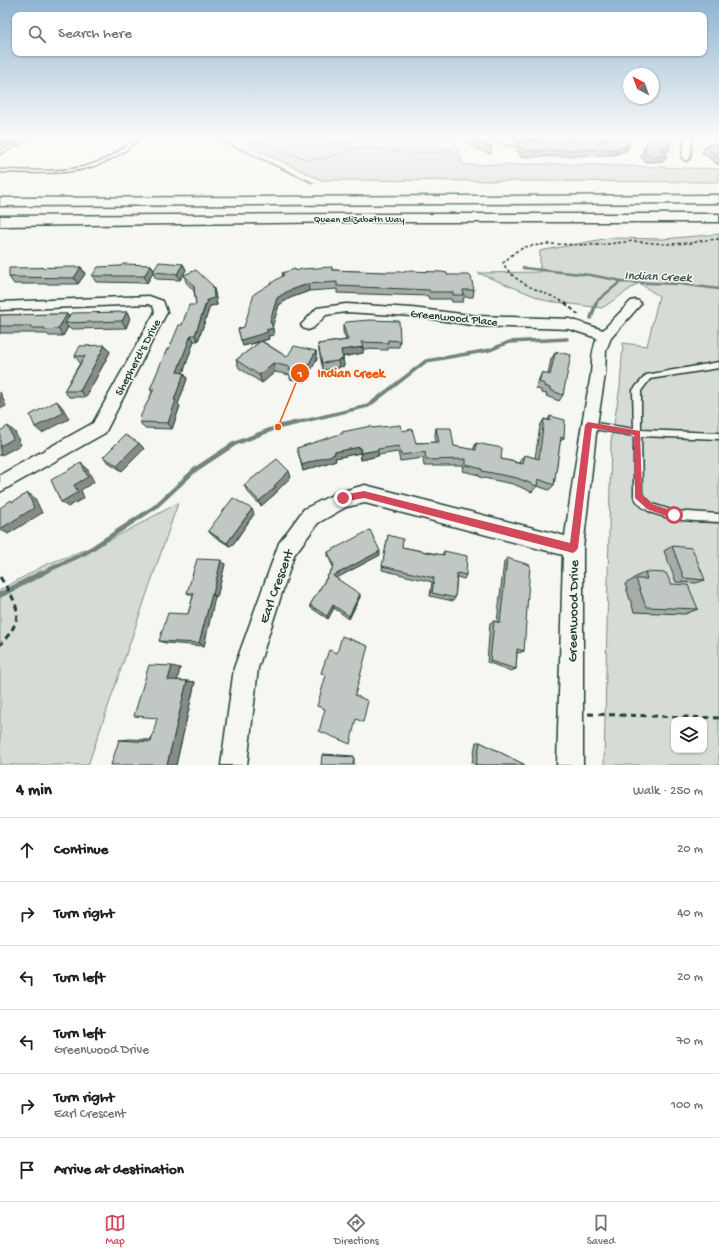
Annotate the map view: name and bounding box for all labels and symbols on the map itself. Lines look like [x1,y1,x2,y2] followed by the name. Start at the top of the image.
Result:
[623,68,659,104] north arrow
[314,214,404,226] street label: Queen Elizabeth Way
[624,269,693,286] water label: Indian Creek
[409,307,499,331] street label: Greenwood Place
[113,317,165,399] street label: Shepherd's Drive
[290,360,393,385] callout: Indian Creek
[317,367,387,382] text: Indian Creek
[297,368,303,382] text: 1
[334,489,352,507] route end
[665,506,683,524] route start
[256,547,299,626] street label: Earl Crescent
[565,559,584,662] street label: Greenwood Drive

